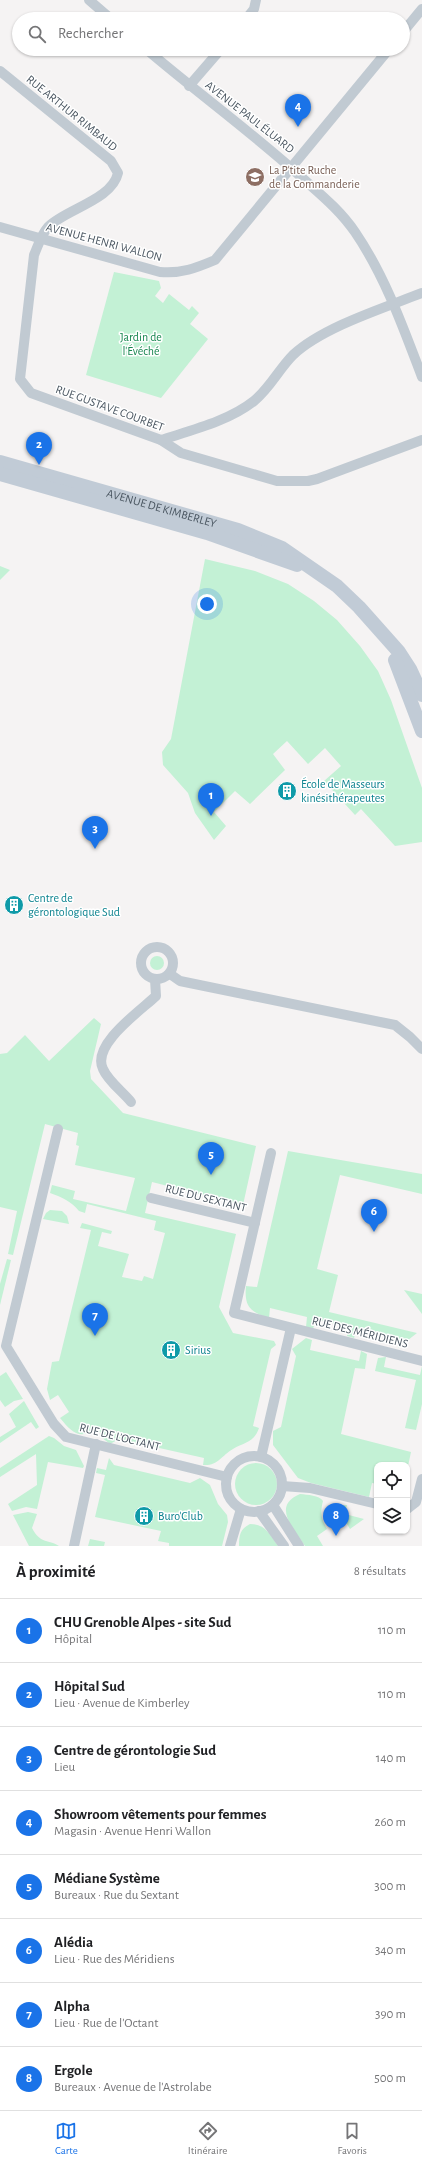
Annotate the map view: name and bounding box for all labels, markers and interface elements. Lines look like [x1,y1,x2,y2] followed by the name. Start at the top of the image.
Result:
[12,12,410,56] search box
[26,23,48,45] icon: search
[58,26,123,41] text: Rechercher
[24,73,120,153] street label: RUE ARTHUR RIMBAUD
[203,78,297,155] street label: AVENUE PAUL ÉLUARD
[285,94,311,127] pin: 4
[269,164,360,190] place label: La P'tite Ruche de la Commanderie
[244,166,266,188] school or university icon: La P'tite Ruche de la Commanderie
[45,221,163,263] street label: AVENUE HENRI WALLON
[120,331,162,357] park label: Jardin de l'Évéché
[54,383,166,433] street label: RUE GUSTAVE COURBET
[26,432,52,465] pin: 2
[105,487,218,530] street label: AVENUE DE KIMBERLEY
[197,594,217,614] your location
[301,777,385,804] place label: École de Masseurs kinésithérapeutes
[276,780,298,802] building icon: École de Masseurs kinésithérapeutes
[198,783,224,816] pin: 1
[82,816,108,849] pin: 3
[28,892,120,918] place label: Centre de gérontologique Sud
[3,894,25,916] building icon: Centre de gérontologique Sud
[198,1142,224,1175] pin: 5
[164,1182,248,1214] street label: RUE DU SEXTANT
[361,1199,387,1232] pin: 6
[82,1303,108,1336] pin: 7
[311,1313,410,1350] street label: RUE DES MÉRIDIENS
[160,1339,182,1361] building icon: Sirius
[185,1344,211,1356] place label: Sirius
[78,1421,162,1453] street label: RUE DE L'OCTANT
[374,1462,410,1534] map controls
[374,1462,410,1498] button: locate
[374,1498,410,1534] button: layers
[323,1503,349,1536] pin: 8
[133,1505,155,1527] building icon: Buro'Club
[158,1510,203,1522] place label: Buro'Club
[16,1563,96,1580] text: À proximité
[354,1565,406,1578] text: 8 résultats
[54,1615,231,1630] text: CHU Grenoble Alpes - site Sud
[27,1624,31,1637] text: 1
[378,1624,406,1637] text: 110 m
[54,1633,92,1646] text: Hôpital
[54,1679,125,1694] text: Hôpital Sud
[26,1688,32,1701] text: 2
[378,1688,406,1701] text: 110 m
[54,1697,190,1710] text: Lieu · Avenue de Kimberley
[54,1743,216,1758] text: Centre de gérontologie Sud
[26,1752,32,1765] text: 3
[376,1752,406,1765] text: 140 m
[54,1761,75,1774] text: Lieu
[54,1807,266,1822] text: Showroom vêtements pour femmes
[26,1816,32,1829] text: 4
[375,1816,406,1829] text: 260 m
[54,1825,211,1838] text: Magasin · Avenue Henri Wallon
[54,1871,160,1886] text: Médiane Système
[26,1880,32,1893] text: 5
[374,1880,406,1893] text: 300 m
[54,1889,179,1902] text: Bureaux · Rue du Sextant
[54,1935,93,1950] text: Alédia
[26,1944,32,1957] text: 6
[375,1944,406,1957] text: 340 m
[54,1953,175,1966] text: Lieu · Rue des Méridiens
[54,1999,90,2014] text: Alpha
[26,2008,32,2021] text: 7
[375,2008,406,2021] text: 390 m
[54,2017,158,2030] text: Lieu · Rue de l'Octant
[54,2063,93,2078] text: Ergole
[26,2072,32,2085] text: 8
[374,2072,406,2085] text: 500 m
[54,2081,212,2094] text: Bureaux · Avenue de l'Astrolabe
[55,2120,78,2157] tab: Carte
[188,2120,227,2157] tab: Itinéraire
[337,2120,367,2157] tab: Favoris

